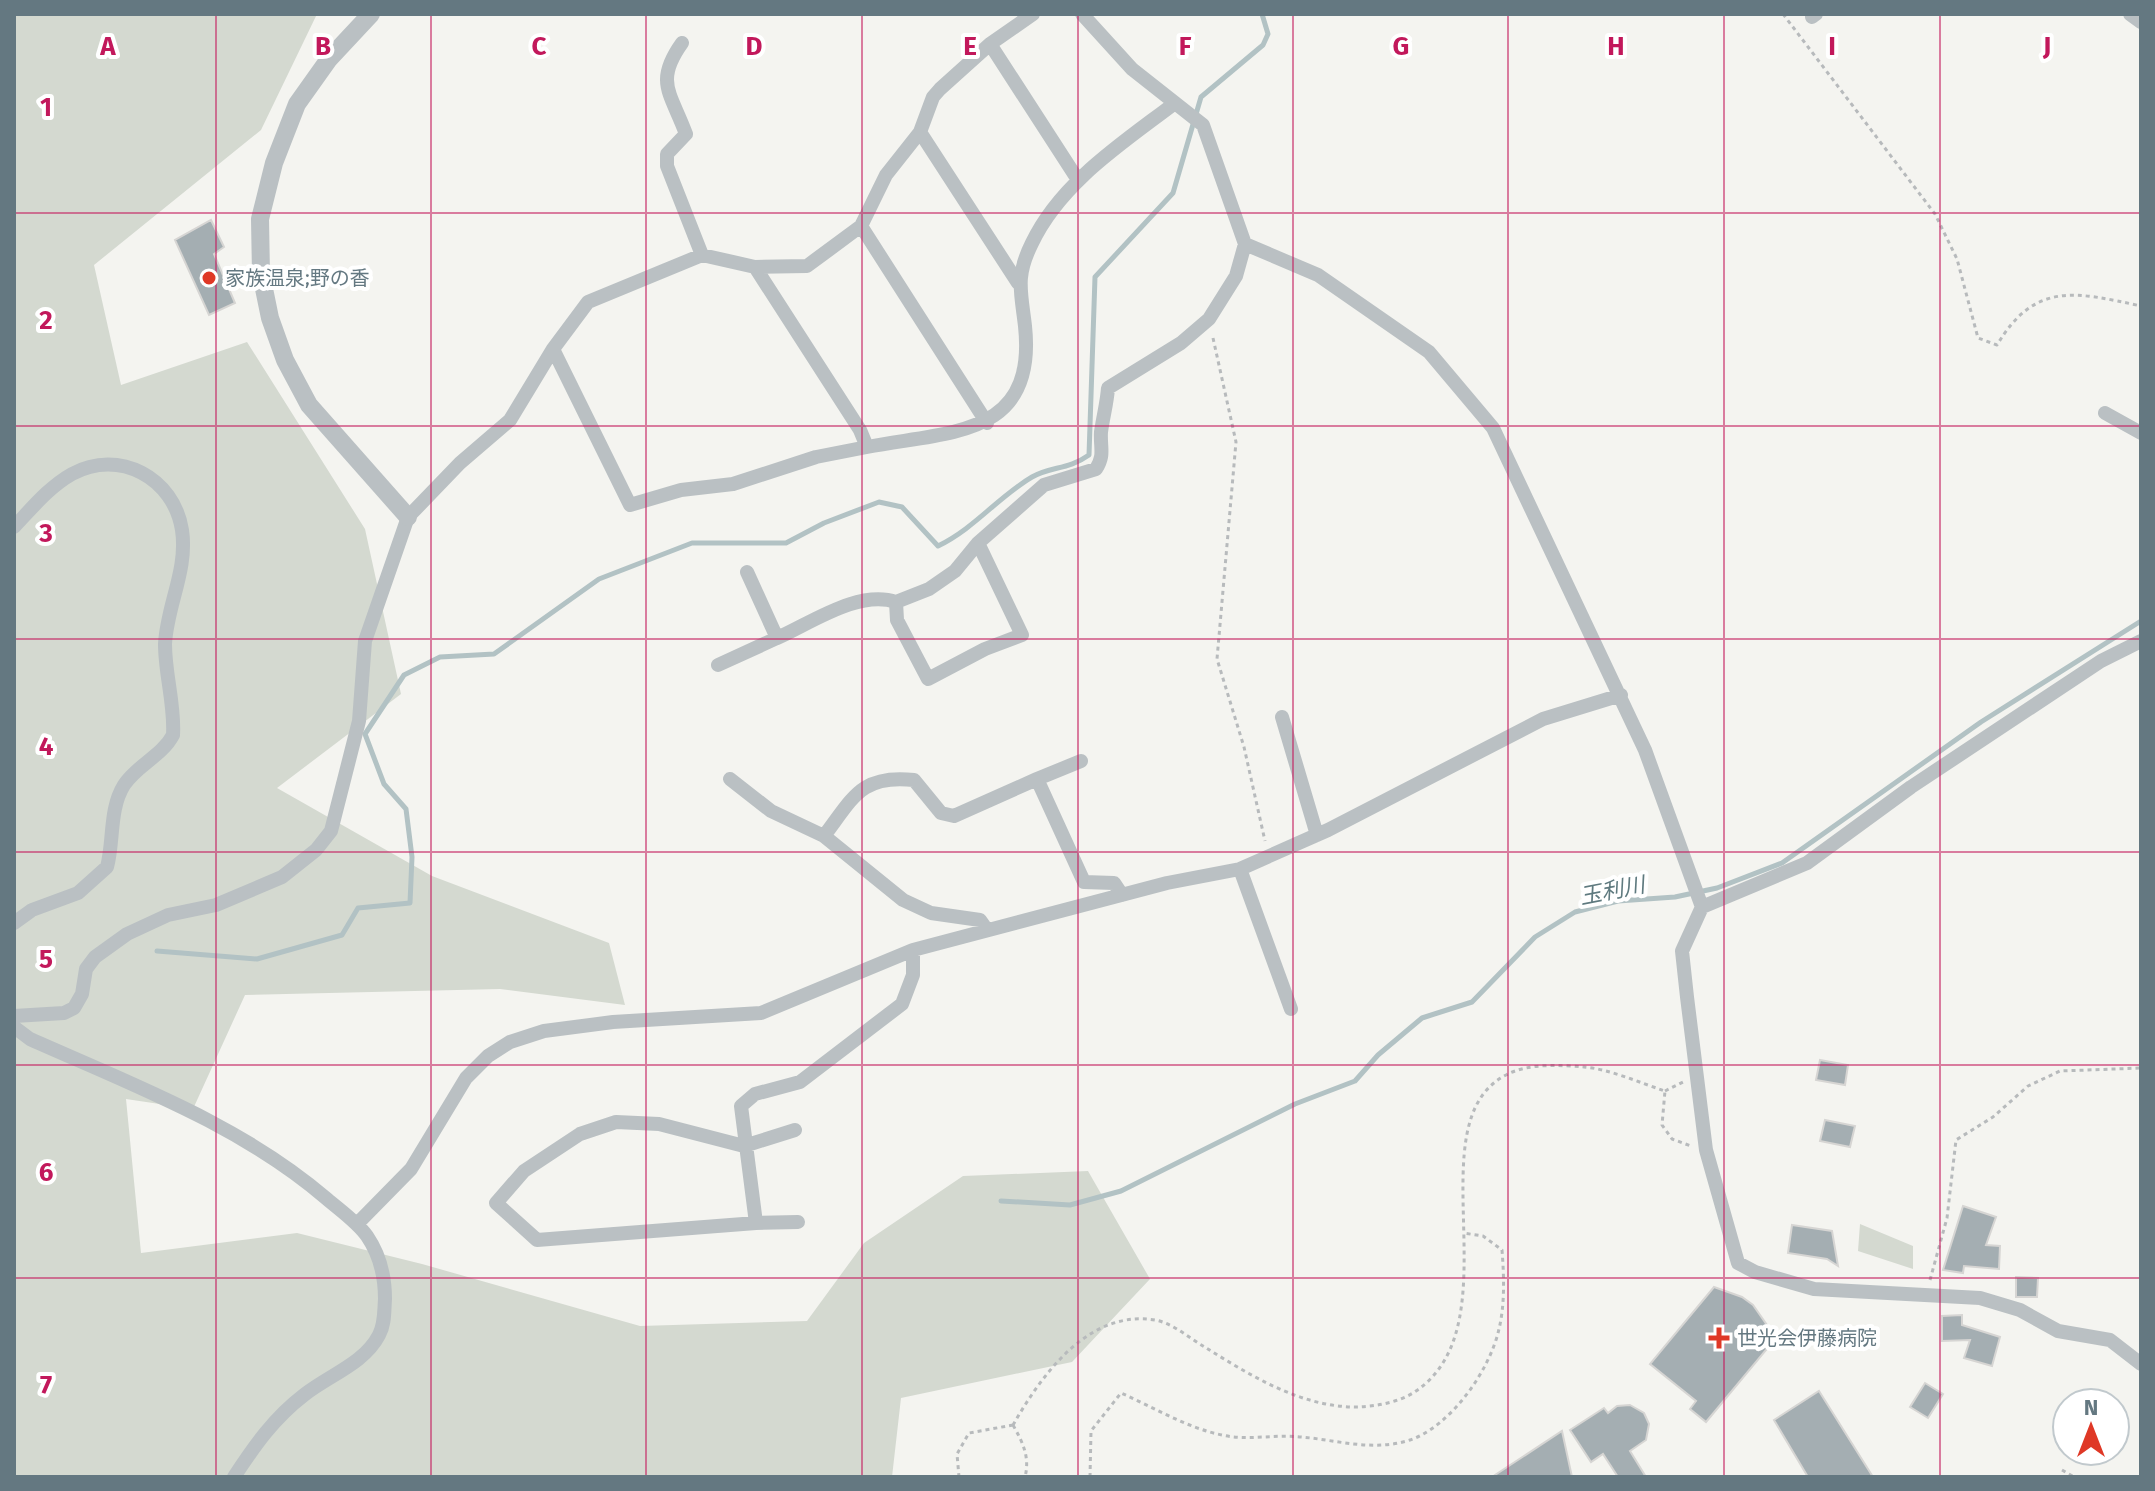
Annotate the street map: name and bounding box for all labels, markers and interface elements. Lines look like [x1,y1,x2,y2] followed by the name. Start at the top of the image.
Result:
[99,31,116,62] text: A
[315,31,331,62] text: B
[532,31,547,62] text: C
[746,31,763,62] text: D
[963,31,977,62] text: E
[1179,31,1192,62] text: F
[1393,31,1409,62] text: G
[1607,31,1625,62] text: H
[1828,31,1836,62] text: I
[2042,31,2051,62] text: J
[40,92,52,123] text: 1
[225,266,370,290] place label: 家族温泉;野の香
[200,269,218,287] marker: 家族温泉;野の香
[39,305,53,336] text: 2
[38,518,53,549] text: 3
[39,731,54,762] text: 4
[1577,871,1649,910] water label: 玉利川
[39,944,53,975] text: 5
[39,1157,54,1188] text: 6
[1737,1326,1877,1350] place label: 世光会伊藤病院
[1708,1327,1730,1349] marker: 世光会伊藤病院
[40,1370,52,1401] text: 7
[2051,1387,2131,1467] north arrow
[2084,1394,2098,1421] text: N

